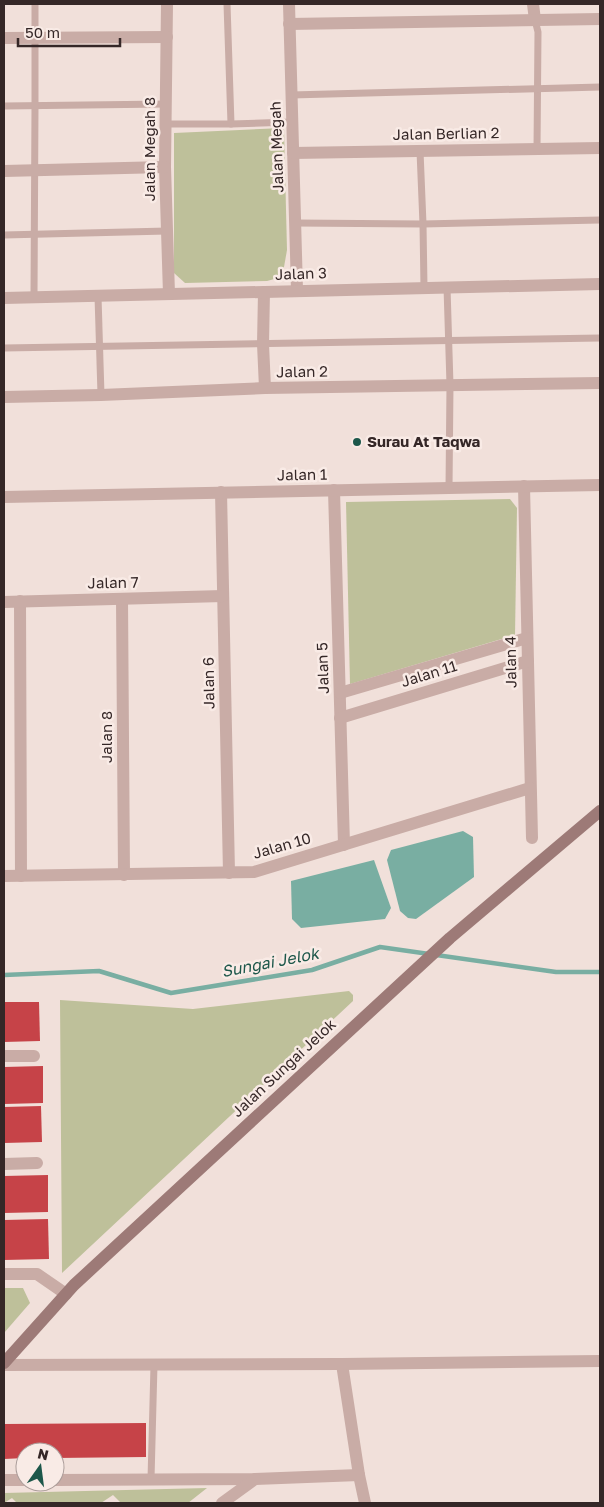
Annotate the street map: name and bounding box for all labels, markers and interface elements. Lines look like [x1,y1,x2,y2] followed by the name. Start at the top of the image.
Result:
[18,15,120,47] scale bar
[25,23,60,41] text: 50 m
[140,97,158,201] street label: Jalan Megah 8
[265,101,287,193] street label: Jalan Megah
[393,123,499,143] street label: Jalan Berlian 2
[275,263,327,283] street label: Jalan 3
[276,362,328,380] street label: Jalan 2
[367,432,480,450] place label: Surau At Taqwa
[351,436,363,448] marker: Surau At Taqwa
[277,465,327,483] street label: Jalan 1
[87,573,139,591] street label: Jalan 7
[501,636,519,688] street label: Jalan 4
[312,642,332,694] street label: Jalan 5
[399,656,459,690] street label: Jalan 11
[199,657,217,709] street label: Jalan 6
[97,711,115,763] street label: Jalan 8
[251,828,313,862] street label: Jalan 10
[220,942,322,981] water label: Sungai Jelok
[228,1014,339,1120] street label: Jalan Sungai Jelok
[15,1442,65,1492] north arrow
[36,1444,50,1463] text: N

